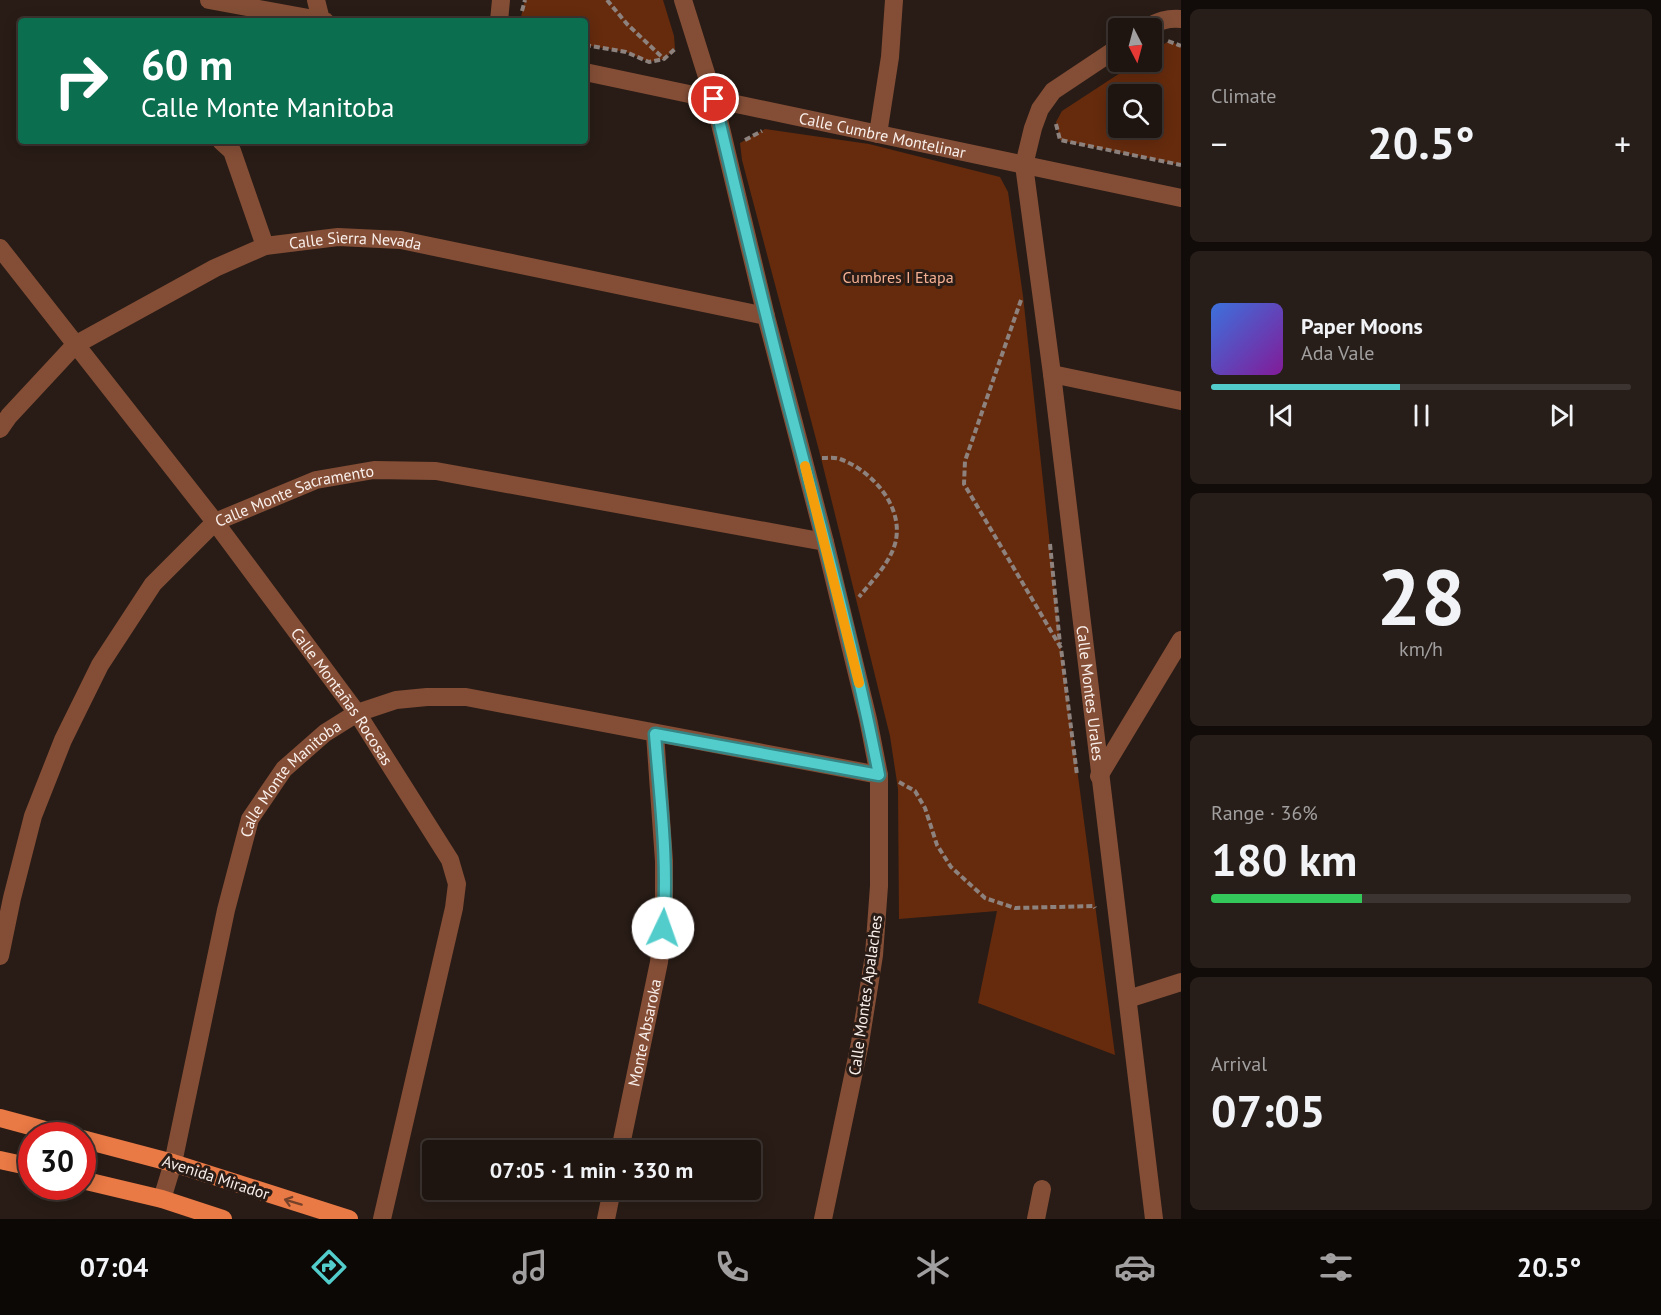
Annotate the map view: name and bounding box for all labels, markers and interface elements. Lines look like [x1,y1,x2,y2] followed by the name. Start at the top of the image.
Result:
[1108,18,1162,72] north arrow
[1108,18,1162,138] map controls
[141,37,233,92] text: 60 m
[42,42,120,120] icon: right
[688,73,739,124] pin
[697,82,730,115] icon: arrive
[1211,83,1277,109] text: Climate
[1108,84,1162,138] button: search
[141,90,394,124] text: Calle Monte Manitoba
[797,107,968,162] street label: Calle Cumbre Montelinar
[1367,113,1475,171] text: 20.5°
[1211,122,1228,165] text: −
[1614,122,1631,165] text: +
[288,227,424,254] street label: Calle Sierra Nevada
[842,267,954,287] park label: Cumbres I Etapa
[1301,312,1423,340] text: Paper Moons
[1301,340,1374,366] text: Ada Vale
[1265,399,1298,432] icon: previous
[1405,399,1438,432] icon: pause
[1545,399,1578,432] icon: next
[212,460,375,531] street label: Calle Monte Sacramento
[1377,546,1465,647] text: 28
[287,623,397,769] street label: Calle Montañas Rocosas
[1072,624,1109,762] street label: Calle Montes Urales
[1399,636,1443,662] text: km/h
[236,716,345,839] street label: Calle Monte Manitoba
[1211,800,1318,826] text: Range · 36%
[1211,830,1357,888] text: 180 km
[631,896,695,960] position arrow
[844,913,886,1077] street label: Calle Montes Apalaches
[623,977,665,1088] street label: Monte Absaroka
[1211,1051,1267,1077] text: Arrival
[1211,1081,1325,1139] text: 07:05
[18,1122,96,1200] speed limit sign: 30
[160,1150,273,1204] street label: Avenida Mirador
[490,1156,693,1184] text: 07:05 · 1 min · 330 m
[284,1195,303,1206] one-way arrow
[308,1246,350,1288] icon: directions
[509,1246,551,1288] icon: music
[711,1246,753,1288] icon: phone
[912,1246,954,1288] icon: climate
[1114,1246,1156,1288] icon: car
[1315,1246,1357,1288] icon: filters
[80,1250,148,1284] text: 07:04
[1517,1250,1581,1284] text: 20.5°

